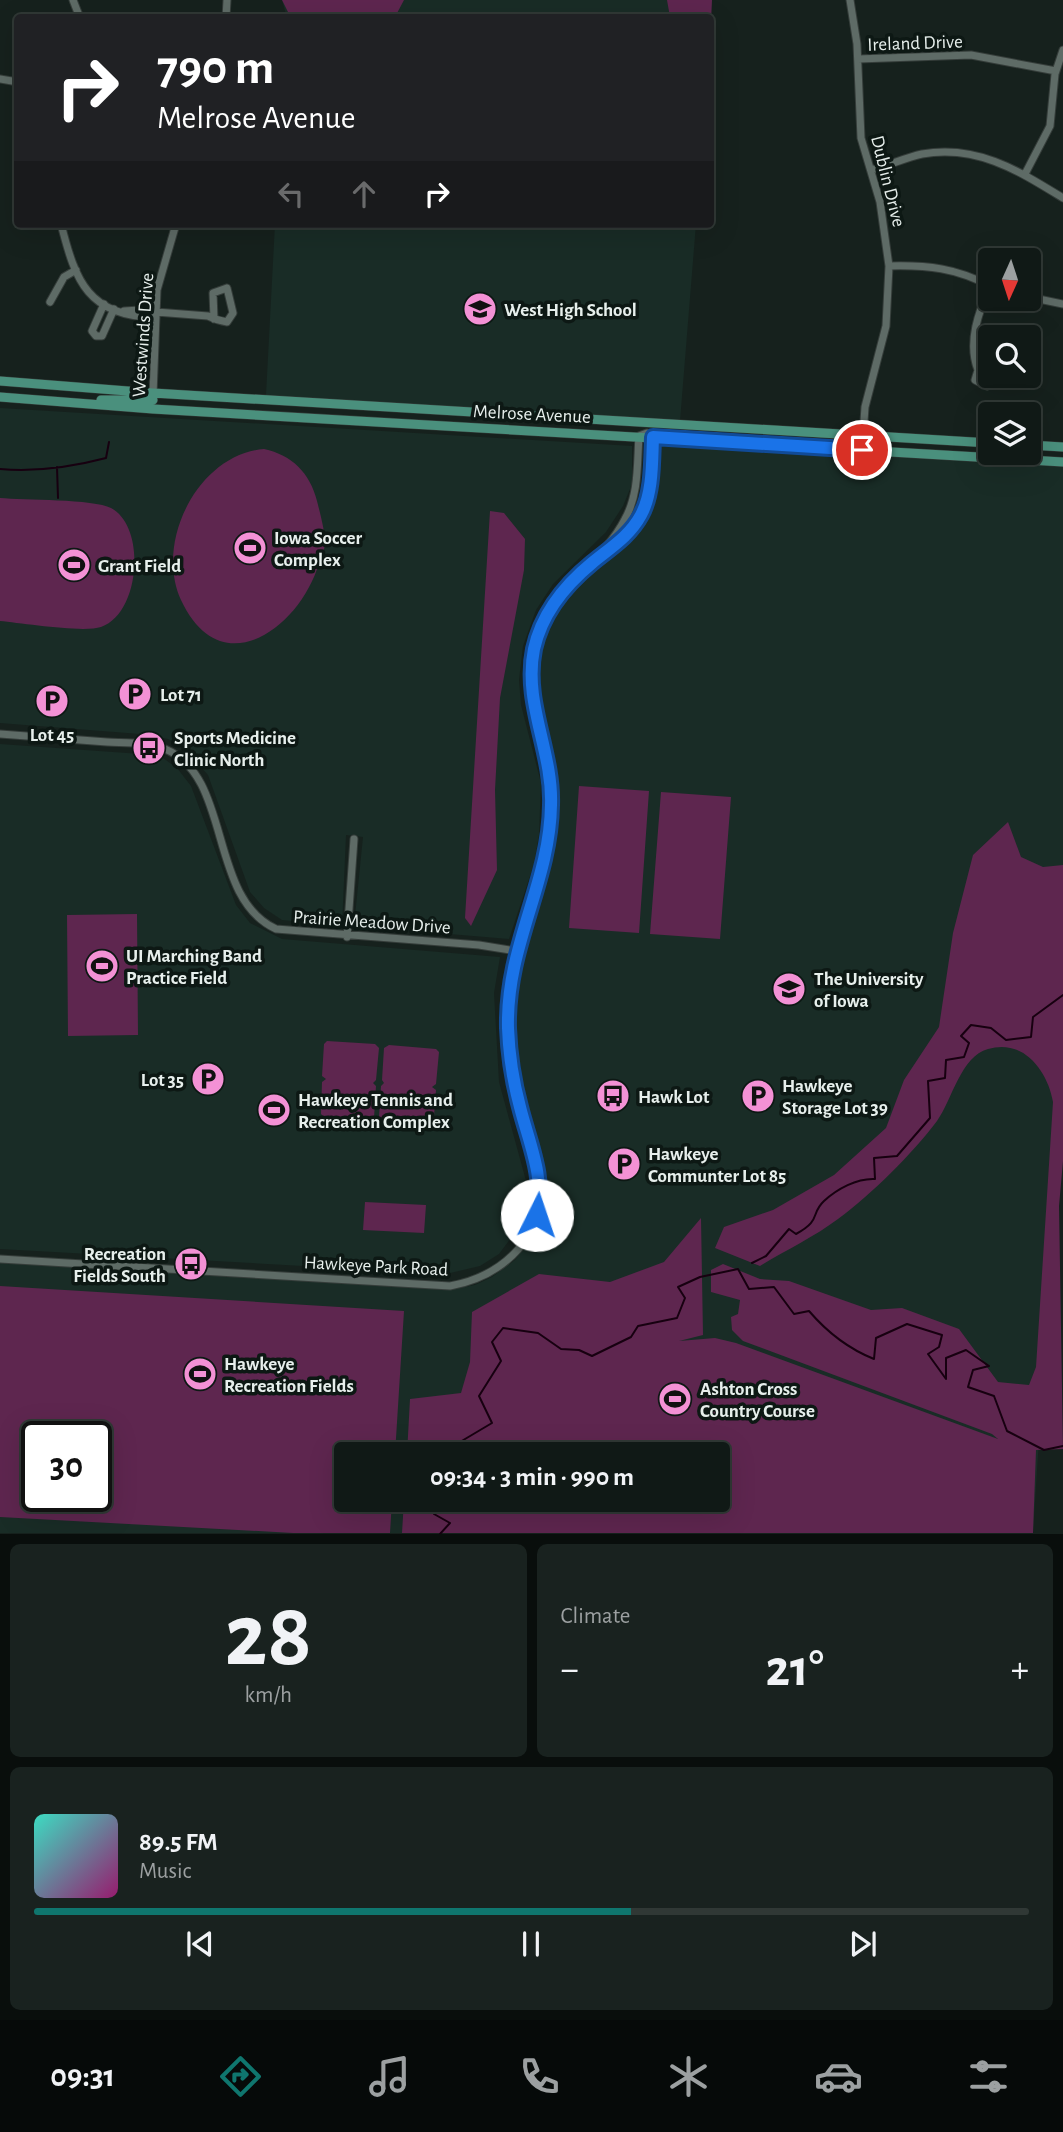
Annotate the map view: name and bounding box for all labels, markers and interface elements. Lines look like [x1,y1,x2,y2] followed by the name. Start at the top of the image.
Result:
[867,32,963,55] street label: Ireland Drive
[42,42,133,133] icon: right
[157,44,274,93] text: 790 m
[157,102,355,134] text: Melrose Avenue
[867,134,908,229] street label: Dublin Drive
[272,175,310,213] icon: left
[345,175,383,213] icon: ahead
[418,175,456,213] icon: right
[978,248,1041,312] north arrow
[978,248,1041,465] map controls
[130,272,157,398] street label: Westwinds Drive
[461,290,499,328] school or university icon: West High School
[504,301,637,320] place label: West High School
[978,325,1041,388] button: search
[473,402,591,427] street label: Melrose Avenue
[978,402,1041,465] button: layers
[832,420,892,480] pin
[843,431,881,469] icon: arrive
[231,529,269,567] sports icon: Iowa Soccer Complex
[274,529,363,570] place label: Iowa Soccer Complex
[55,546,93,584] sports icon: Grant Field
[98,557,181,576] place label: Grant Field
[116,675,154,713] parking icon: Lot 71
[33,682,71,720] parking icon: Lot 45
[160,686,202,705] place label: Lot 71
[30,726,74,745] place label: Lot 45
[130,729,168,767] bus stop icon: Sports Medicine Clinic North
[174,729,296,770] place label: Sports Medicine Clinic North
[292,908,451,937] street label: Prairie Meadow Drive
[83,947,121,985] sports icon: UI Marching Band Practice Field
[126,947,262,988] place label: UI Marching Band Practice Field
[770,970,808,1008] school or university icon: The University of Iowa
[814,970,924,1011] place label: The University of Iowa
[189,1060,227,1098] parking icon: Lot 35
[141,1071,184,1090] place label: Lot 35
[594,1077,632,1115] bus stop icon: Hawk Lot
[739,1077,777,1115] parking icon: Hawkeye Storage Lot 39
[782,1077,888,1118] place label: Hawkeye Storage Lot 39
[638,1088,710,1107] place label: Hawk Lot
[255,1091,293,1129] sports icon: Hawkeye Tennis and Recreation Complex
[298,1091,453,1132] place label: Hawkeye Tennis and Recreation Complex
[605,1145,643,1183] parking icon: Hawkeye Communter Lot 85
[648,1145,786,1186] place label: Hawkeye Communter Lot 85
[500,1178,574,1252] position arrow
[73,1245,166,1286] place label: Recreation Fields South
[172,1245,210,1283] bus stop icon: Recreation Fields South
[303,1253,449,1280] street label: Hawkeye Park Road
[181,1355,219,1393] sports icon: Hawkeye Recreation Fields
[224,1355,354,1396] place label: Hawkeye Recreation Fields
[656,1380,694,1418] sports icon: Ashton Cross Country Course
[700,1380,815,1421] place label: Ashton Cross Country Course
[21,1421,112,1512] speed limit sign: 30
[430,1464,634,1490] text: 09:34 · 3 min · 990 m
[224,1591,312,1682] text: 28
[561,1605,630,1628] text: Climate
[766,1643,824,1695] text: 21°
[561,1651,579,1689] text: −
[1011,1651,1029,1689] text: +
[245,1684,292,1707] text: km/h
[139,1829,218,1855] text: 89.5 FM
[139,1860,191,1883] text: Music
[181,1925,219,1963] icon: previous
[512,1925,550,1963] icon: pause
[844,1925,882,1963] icon: next
[216,2052,265,2101] icon: directions
[365,2052,414,2101] icon: music
[515,2052,564,2101] icon: phone
[664,2052,713,2101] icon: climate
[814,2052,863,2101] icon: car
[964,2052,1013,2101] icon: filters
[50,2060,115,2092] text: 09:31

